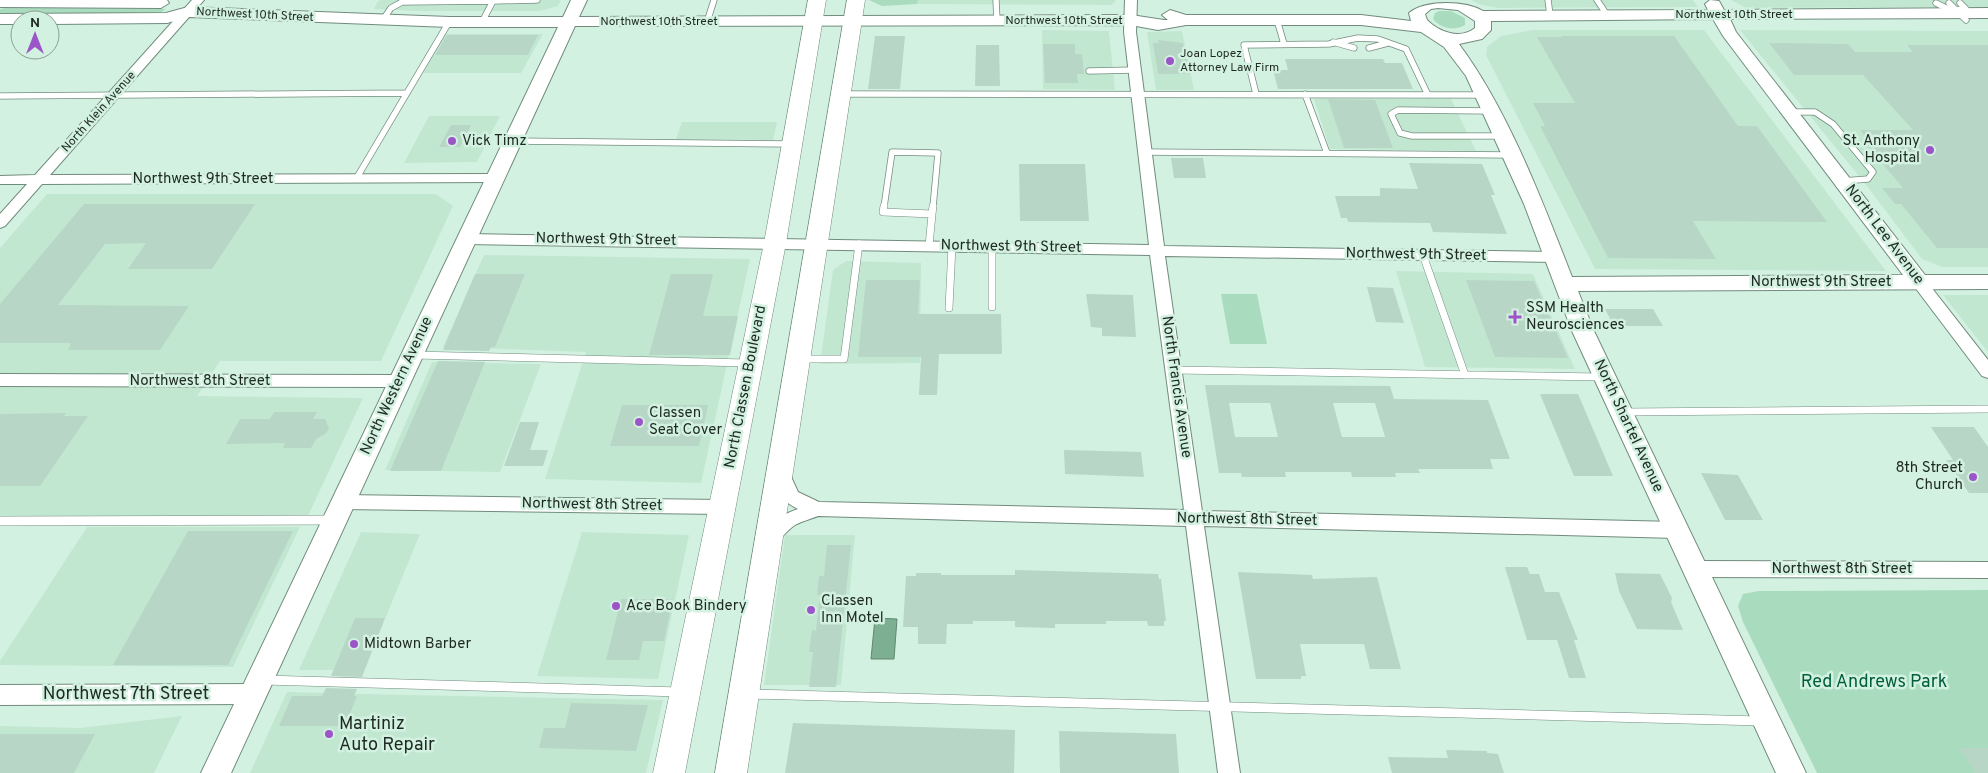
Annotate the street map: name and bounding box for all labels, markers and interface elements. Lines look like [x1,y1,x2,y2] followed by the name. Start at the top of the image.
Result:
[196,4,314,26] street label: Northwest 10th Street
[1675,7,1793,23] street label: Northwest 10th Street
[10,10,60,60] north arrow
[1005,13,1123,29] street label: Northwest 10th Street
[600,14,718,30] street label: Northwest 10th Street
[30,15,40,32] text: N
[1180,46,1279,76] place label: Joan Lopez Attorney Law Firm
[1164,55,1176,67] marker: Joan Lopez Attorney Law Firm
[58,68,140,156] street label: North Klein Avenue
[462,132,527,151] place label: Vick Timz
[1842,132,1920,168] place label: St. Anthony Hospital
[446,135,458,147] marker: Vick Timz
[1924,144,1936,156] marker: St. Anthony Hospital
[133,170,273,189] street label: Northwest 9th Street
[1840,181,1928,289] street label: North Lee Avenue
[535,229,677,251] street label: Northwest 9th Street
[940,236,1082,258] street label: Northwest 9th Street
[1345,244,1487,266] street label: Northwest 9th Street
[1751,273,1891,292] street label: Northwest 9th Street
[1526,299,1625,335] place label: SSM Health Neurosciences
[721,304,771,470] street label: North Classen Boulevard
[1508,310,1522,324] marker: SSM Health Neurosciences
[357,314,437,458] street label: North Western Avenue
[1157,315,1195,459] street label: North Francis Avenue
[1589,356,1667,496] street label: North Shartel Avenue
[130,372,270,391] street label: Northwest 8th Street
[649,404,722,440] place label: Classen Seat Cover
[633,416,645,428] marker: Classen Seat Cover
[1895,459,1963,495] place label: 8th Street Church
[1967,471,1979,483] marker: 8th Street Church
[521,494,663,516] street label: Northwest 8th Street
[1176,509,1318,531] street label: Northwest 8th Street
[1772,560,1912,579] street label: Northwest 8th Street
[821,592,884,628] place label: Classen Inn Motel
[626,597,747,616] place label: Ace Book Bindery
[610,600,622,612] marker: Ace Book Bindery
[805,604,817,616] marker: Classen Inn Motel
[364,635,471,654] place label: Midtown Barber
[348,638,360,650] marker: Midtown Barber
[1801,671,1947,694] park label: Red Andrews Park
[43,683,209,706] street label: Northwest 7th Street
[339,713,435,757] place label: Martiniz Auto Repair
[323,728,335,740] marker: Martiniz Auto Repair

